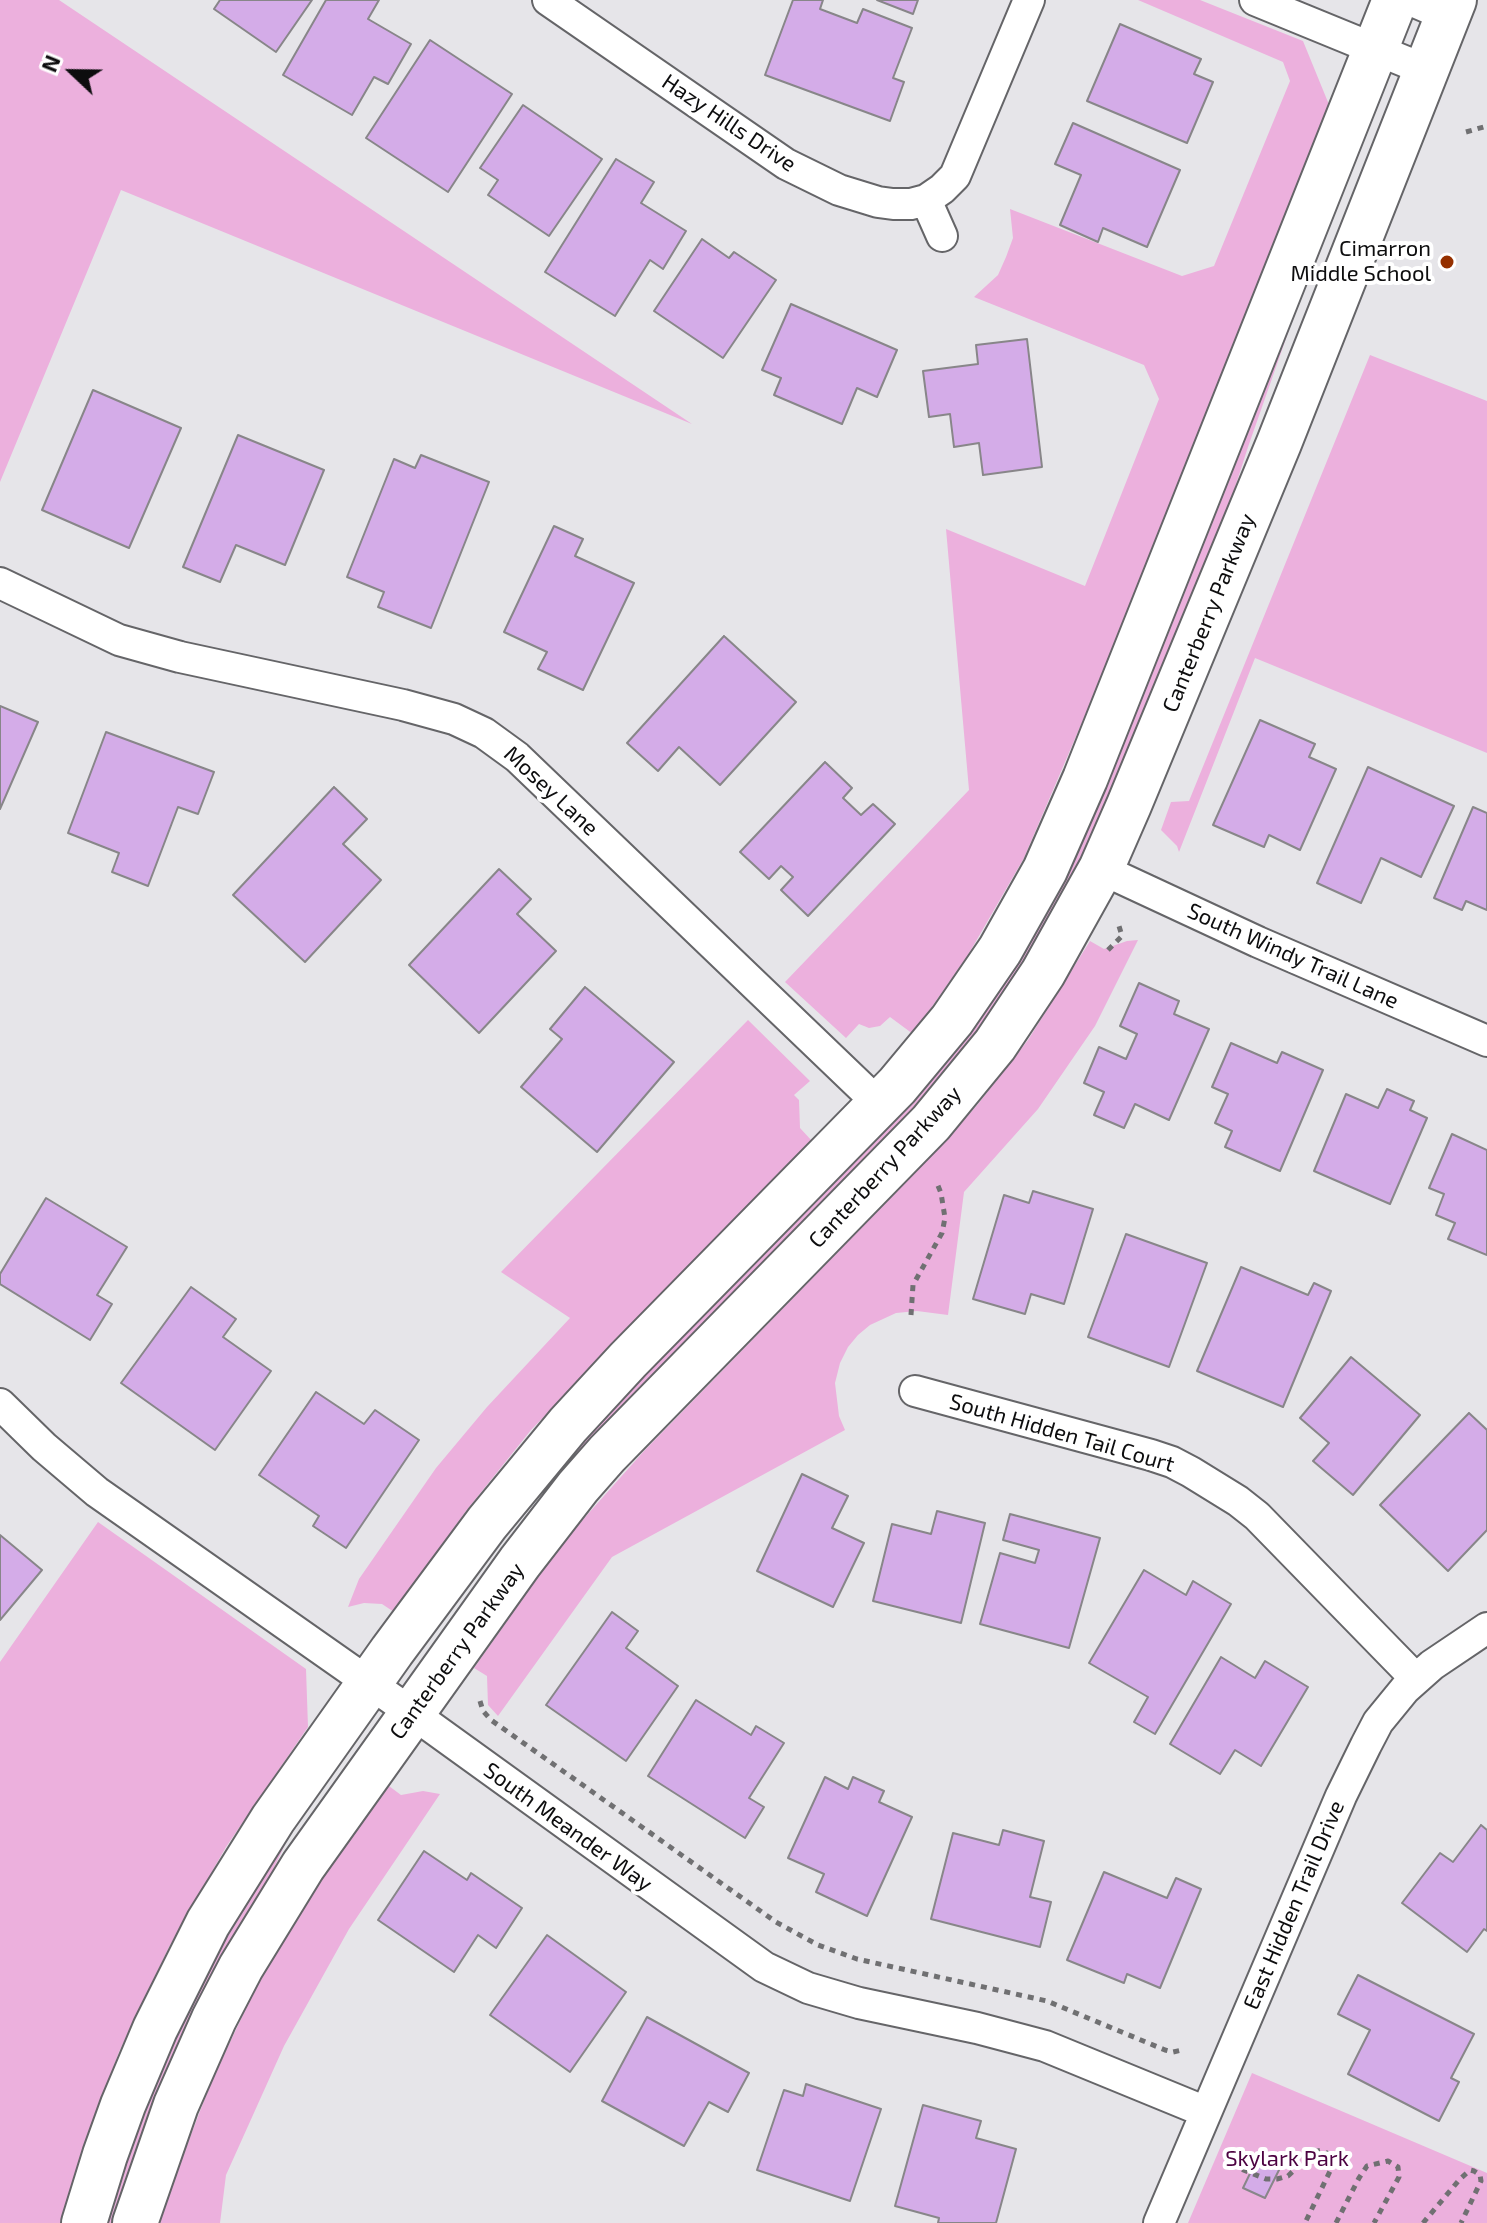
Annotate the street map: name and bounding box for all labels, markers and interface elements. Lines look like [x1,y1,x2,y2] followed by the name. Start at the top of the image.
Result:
[32,32,112,112] north arrow
[35,51,65,75] text: N
[657,68,801,178] street label: Hazy Hills Drive
[1290,236,1431,288] place label: Cimarron Middle School
[1438,253,1456,271] marker: Cimarron Middle School
[1157,510,1261,716] street label: Canterberry Parkway
[498,741,604,841] street label: Mosey Lane
[1183,898,1403,1014] street label: South Windy Trail Lane
[803,1081,967,1253] street label: Canterberry Parkway
[946,1388,1178,1478] street label: South Hidden Tail Court
[384,1558,530,1744] street label: Canterberry Parkway
[479,1757,657,1897] street label: South Meander Way
[1238,1797,1350,2013] street label: East Hidden Trail Drive
[1225,2146,1349,2172] park label: Skylark Park

